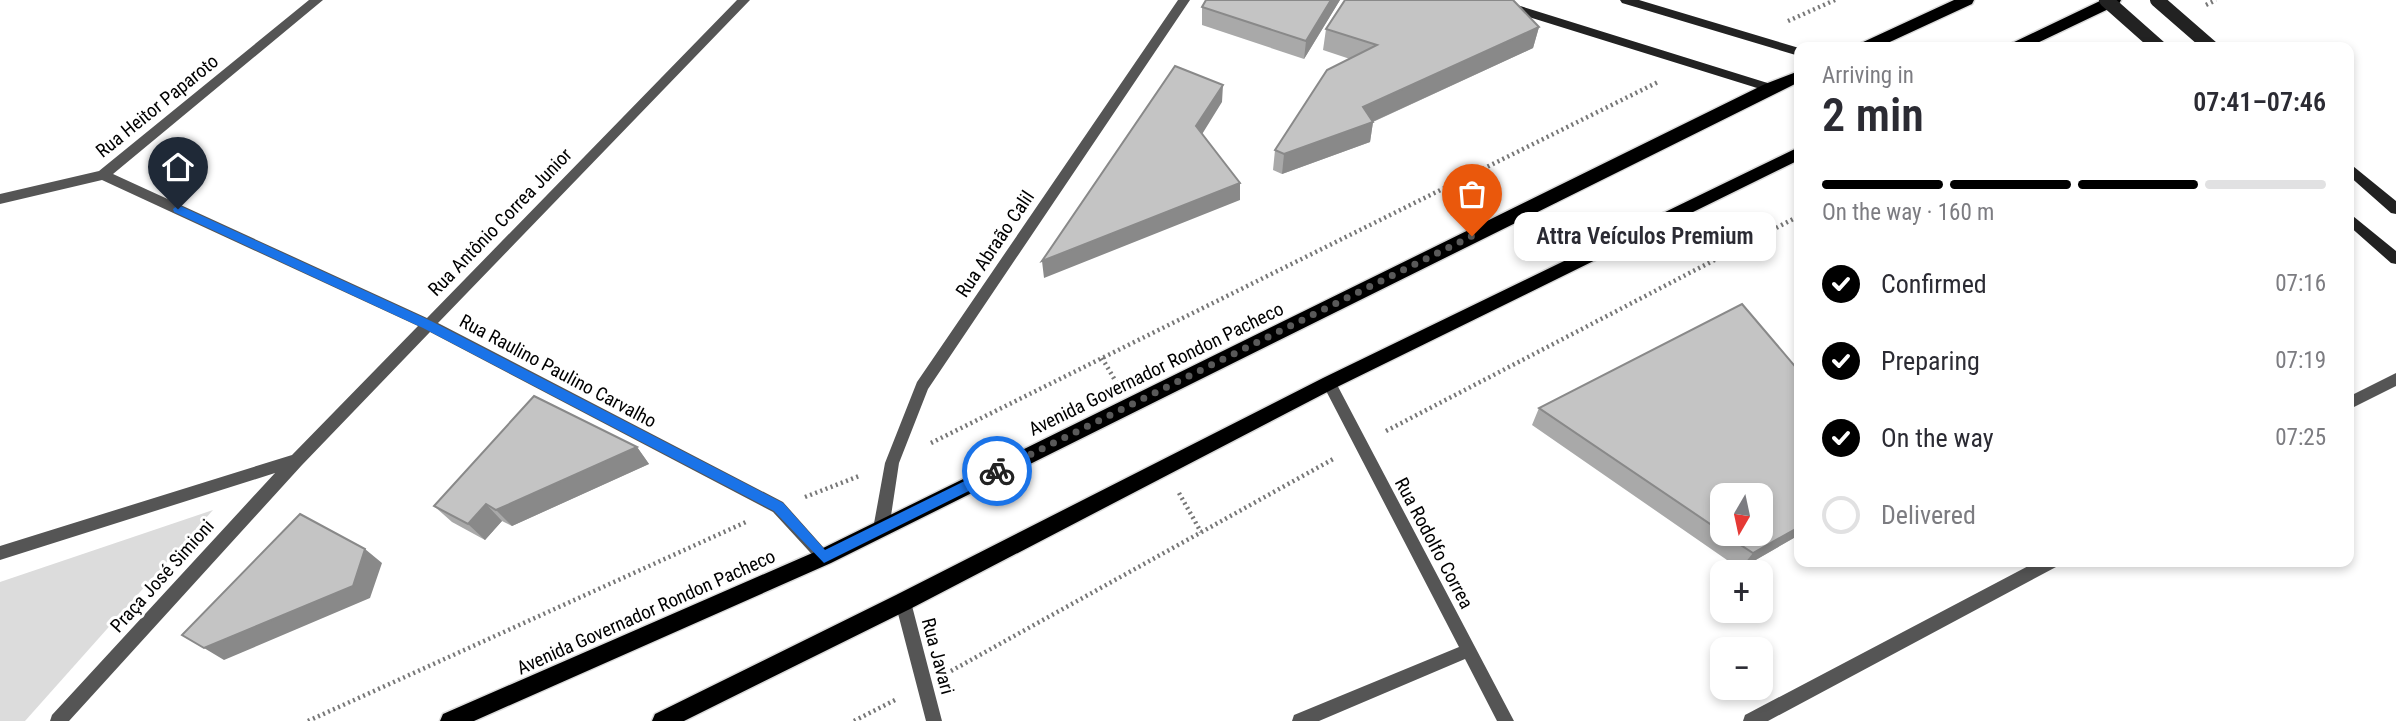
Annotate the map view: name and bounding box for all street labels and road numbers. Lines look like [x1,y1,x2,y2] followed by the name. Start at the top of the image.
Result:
[91,50,223,162] street label: Rua Heitor Paparoto
[423,143,577,301] street label: Rua Antônio Correa Junior
[951,186,1039,302] street label: Rua Abraão Calil
[1025,297,1287,441] street label: Avenida Governador Rondon Pacheco
[456,309,660,433] street label: Rua Raulino Paulino Carvalho
[1390,473,1478,613] street label: Rua Rodolfo Correa
[105,515,219,637] street label: Praça José Simioni
[513,544,779,680] street label: Avenida Governador Rondon Pacheco
[917,615,959,697] street label: Rua Javari

